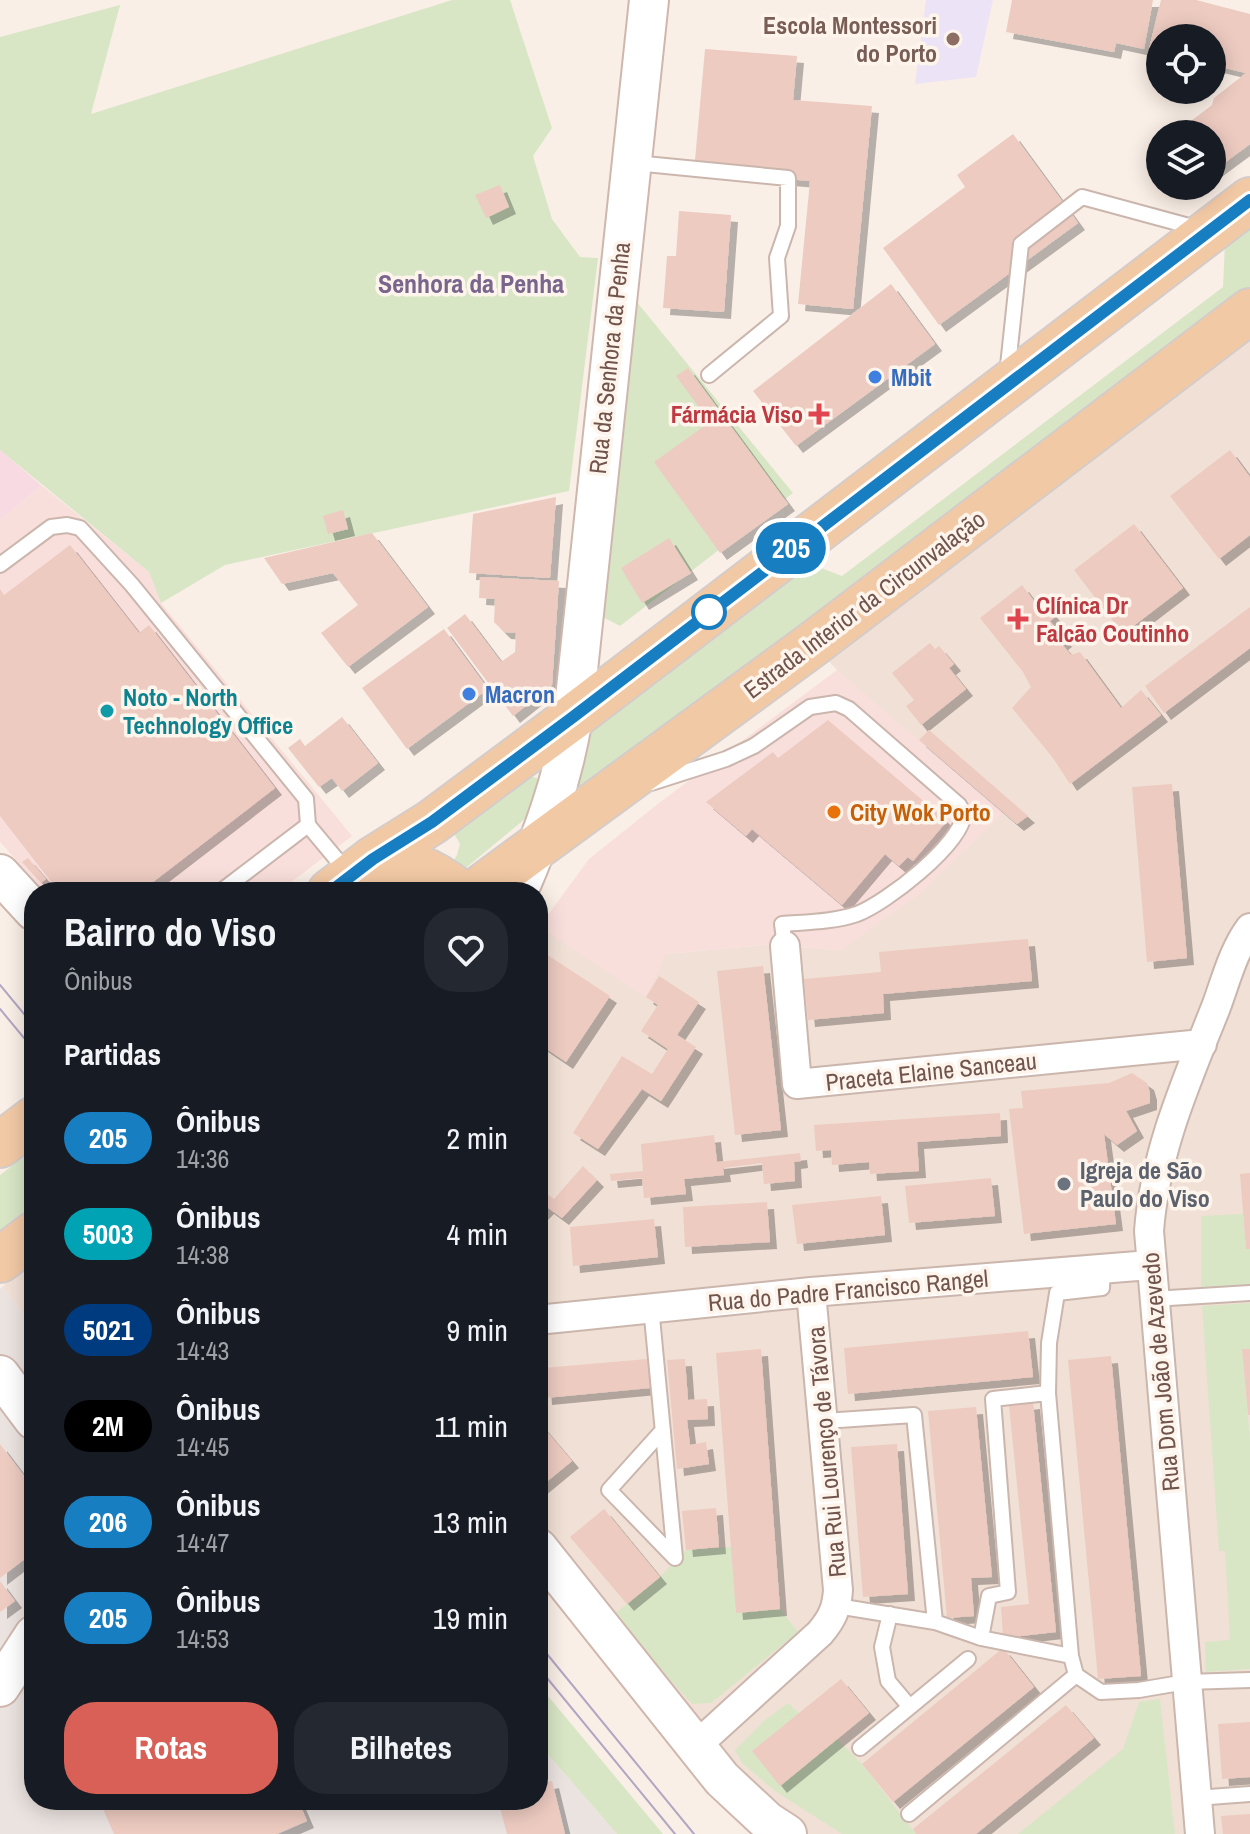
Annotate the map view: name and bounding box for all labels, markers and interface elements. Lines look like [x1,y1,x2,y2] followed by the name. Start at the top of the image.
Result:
[763,9,937,69] place label: Escola Montessori do Porto
[1146,24,1226,200] map controls
[1146,24,1226,104] button: locate
[944,30,962,48] marker: Escola Montessori do Porto
[1146,120,1226,200] button: layers
[581,240,637,476] street label: Rua da Senhora da Penha
[378,266,564,301] district label: Senhora da Penha
[891,361,932,393] place label: Mbit
[866,368,884,386] marker: Mbit
[671,398,803,430] place label: Fármácia Viso
[810,405,828,423] marker: Fármácia Viso
[737,503,991,705] street label: Estrada Interior da Circunvalação
[745,522,837,574] line badge: 205
[772,529,810,567] text: 205
[1036,589,1189,649] place label: Clínica Dr Falcão Coutinho
[692,595,726,629] unlabelled marker
[1007,608,1029,630] marker: Clínica Dr Falcão Coutinho
[485,678,555,710] place label: Macron
[123,681,293,741] place label: Noto - North Technology Office
[460,685,478,703] marker: Macron
[98,702,116,720] marker: Noto - North Technology Office
[850,796,991,828] place label: City Wok Porto
[825,803,843,821] marker: City Wok Porto
[64,907,276,958] text: Bairro do Viso
[424,908,508,992] button: heart
[64,963,133,998] text: Ônibus
[64,1034,161,1074] text: Partidas
[824,1044,1038,1098] street label: Praceta Elaine Sanceau
[176,1101,261,1141] text: Ônibus
[446,1118,508,1158] text: 2 min
[89,1119,127,1157] text: 205
[176,1141,229,1176] text: 14:36
[1080,1154,1210,1214] place label: Igreja de São Paulo do Viso
[1055,1175,1073,1193] marker: Igreja de São Paulo do Viso
[176,1197,261,1237] text: Ônibus
[446,1214,508,1254] text: 4 min
[82,1215,134,1253] text: 5003
[176,1237,229,1272] text: 14:38
[1134,1251,1186,1493] street label: Rua Dom João de Azevedo
[707,1262,989,1318] street label: Rua do Padre Francisco Rangel
[176,1293,261,1333] text: Ônibus
[446,1310,508,1350] text: 9 min
[82,1311,134,1349] text: 5021
[799,1325,853,1579] street label: Rua Rui Lourenço de Távora
[176,1333,229,1368] text: 14:43
[176,1389,261,1429] text: Ônibus
[435,1406,508,1446] text: 11 min
[92,1407,124,1445] text: 2M
[176,1429,229,1464] text: 14:45
[176,1485,261,1525] text: Ônibus
[433,1502,508,1542] text: 13 min
[89,1503,127,1541] text: 206
[176,1525,229,1560] text: 14:47
[176,1581,261,1621] text: Ônibus
[433,1598,508,1638] text: 19 min
[89,1599,127,1637] text: 205
[176,1621,229,1656] text: 14:53
[64,1702,278,1794] button: Rotas
[294,1702,508,1794] button: Bilhetes

